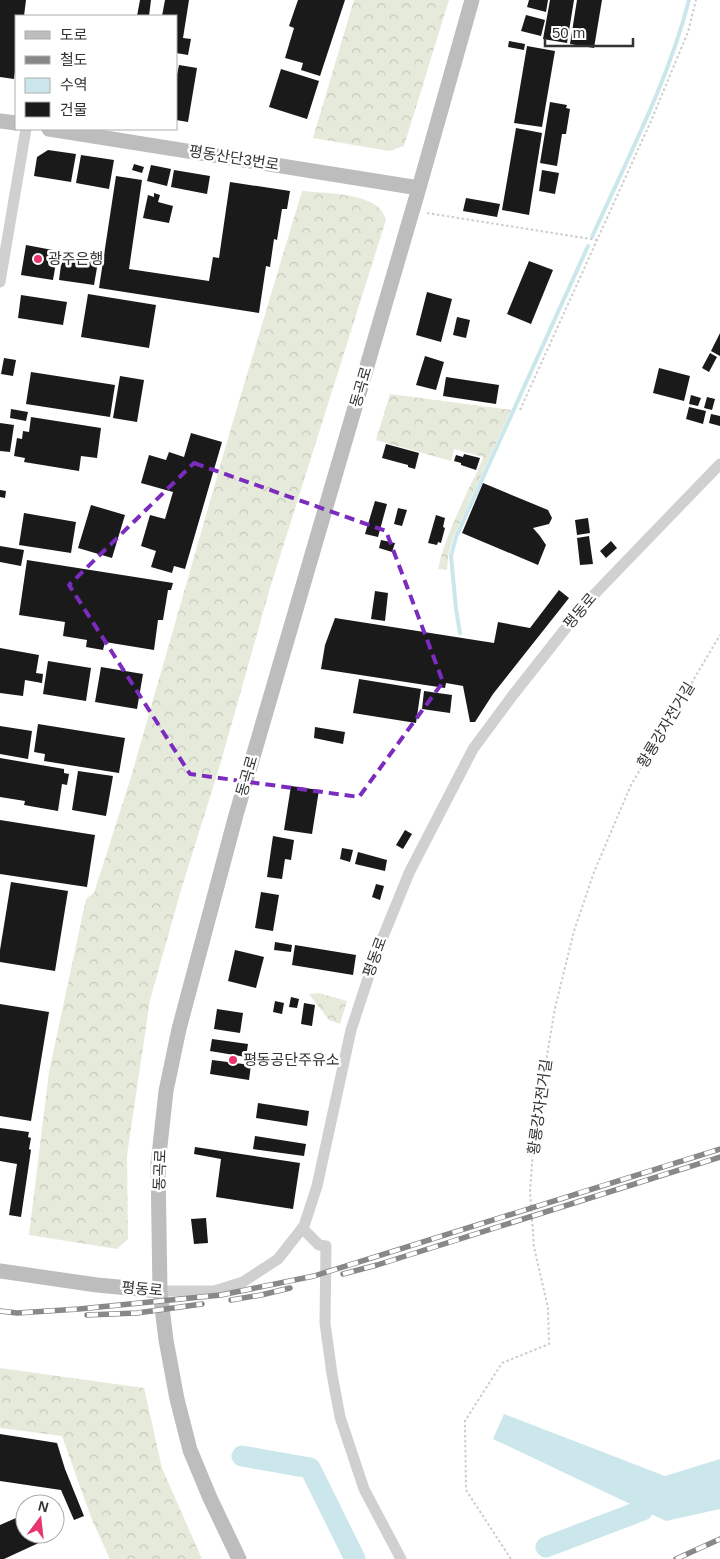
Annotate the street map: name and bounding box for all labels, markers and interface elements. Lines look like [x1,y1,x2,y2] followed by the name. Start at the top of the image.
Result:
[15,15,178,130] legend
[545,15,632,47] scale bar
[552,24,585,41] text: 50 m
[60,26,88,43] text: 도로
[60,51,88,68] text: 철도
[60,76,88,93] text: 수역
[60,101,88,118] text: 건물
[188,142,280,173] street label: 평동산단3번로
[48,250,103,267] place label: 광주은행
[32,253,44,265] marker: 광주은행
[347,365,374,409] street label: 동곡로
[560,589,599,632] street label: 평동로
[633,679,698,771] street label: 황룡강자전거길
[233,754,260,798] street label: 동곡로
[359,934,390,979] street label: 평동로
[243,1051,340,1068] place label: 평동공단주유소
[227,1054,239,1066] marker: 평동공단주유소
[524,1058,555,1156] street label: 황룡강자전거길
[150,1149,169,1191] street label: 동곡로
[121,1278,163,1299] street label: 평동로
[15,1494,65,1544] north arrow
[36,1497,50,1515] text: N

